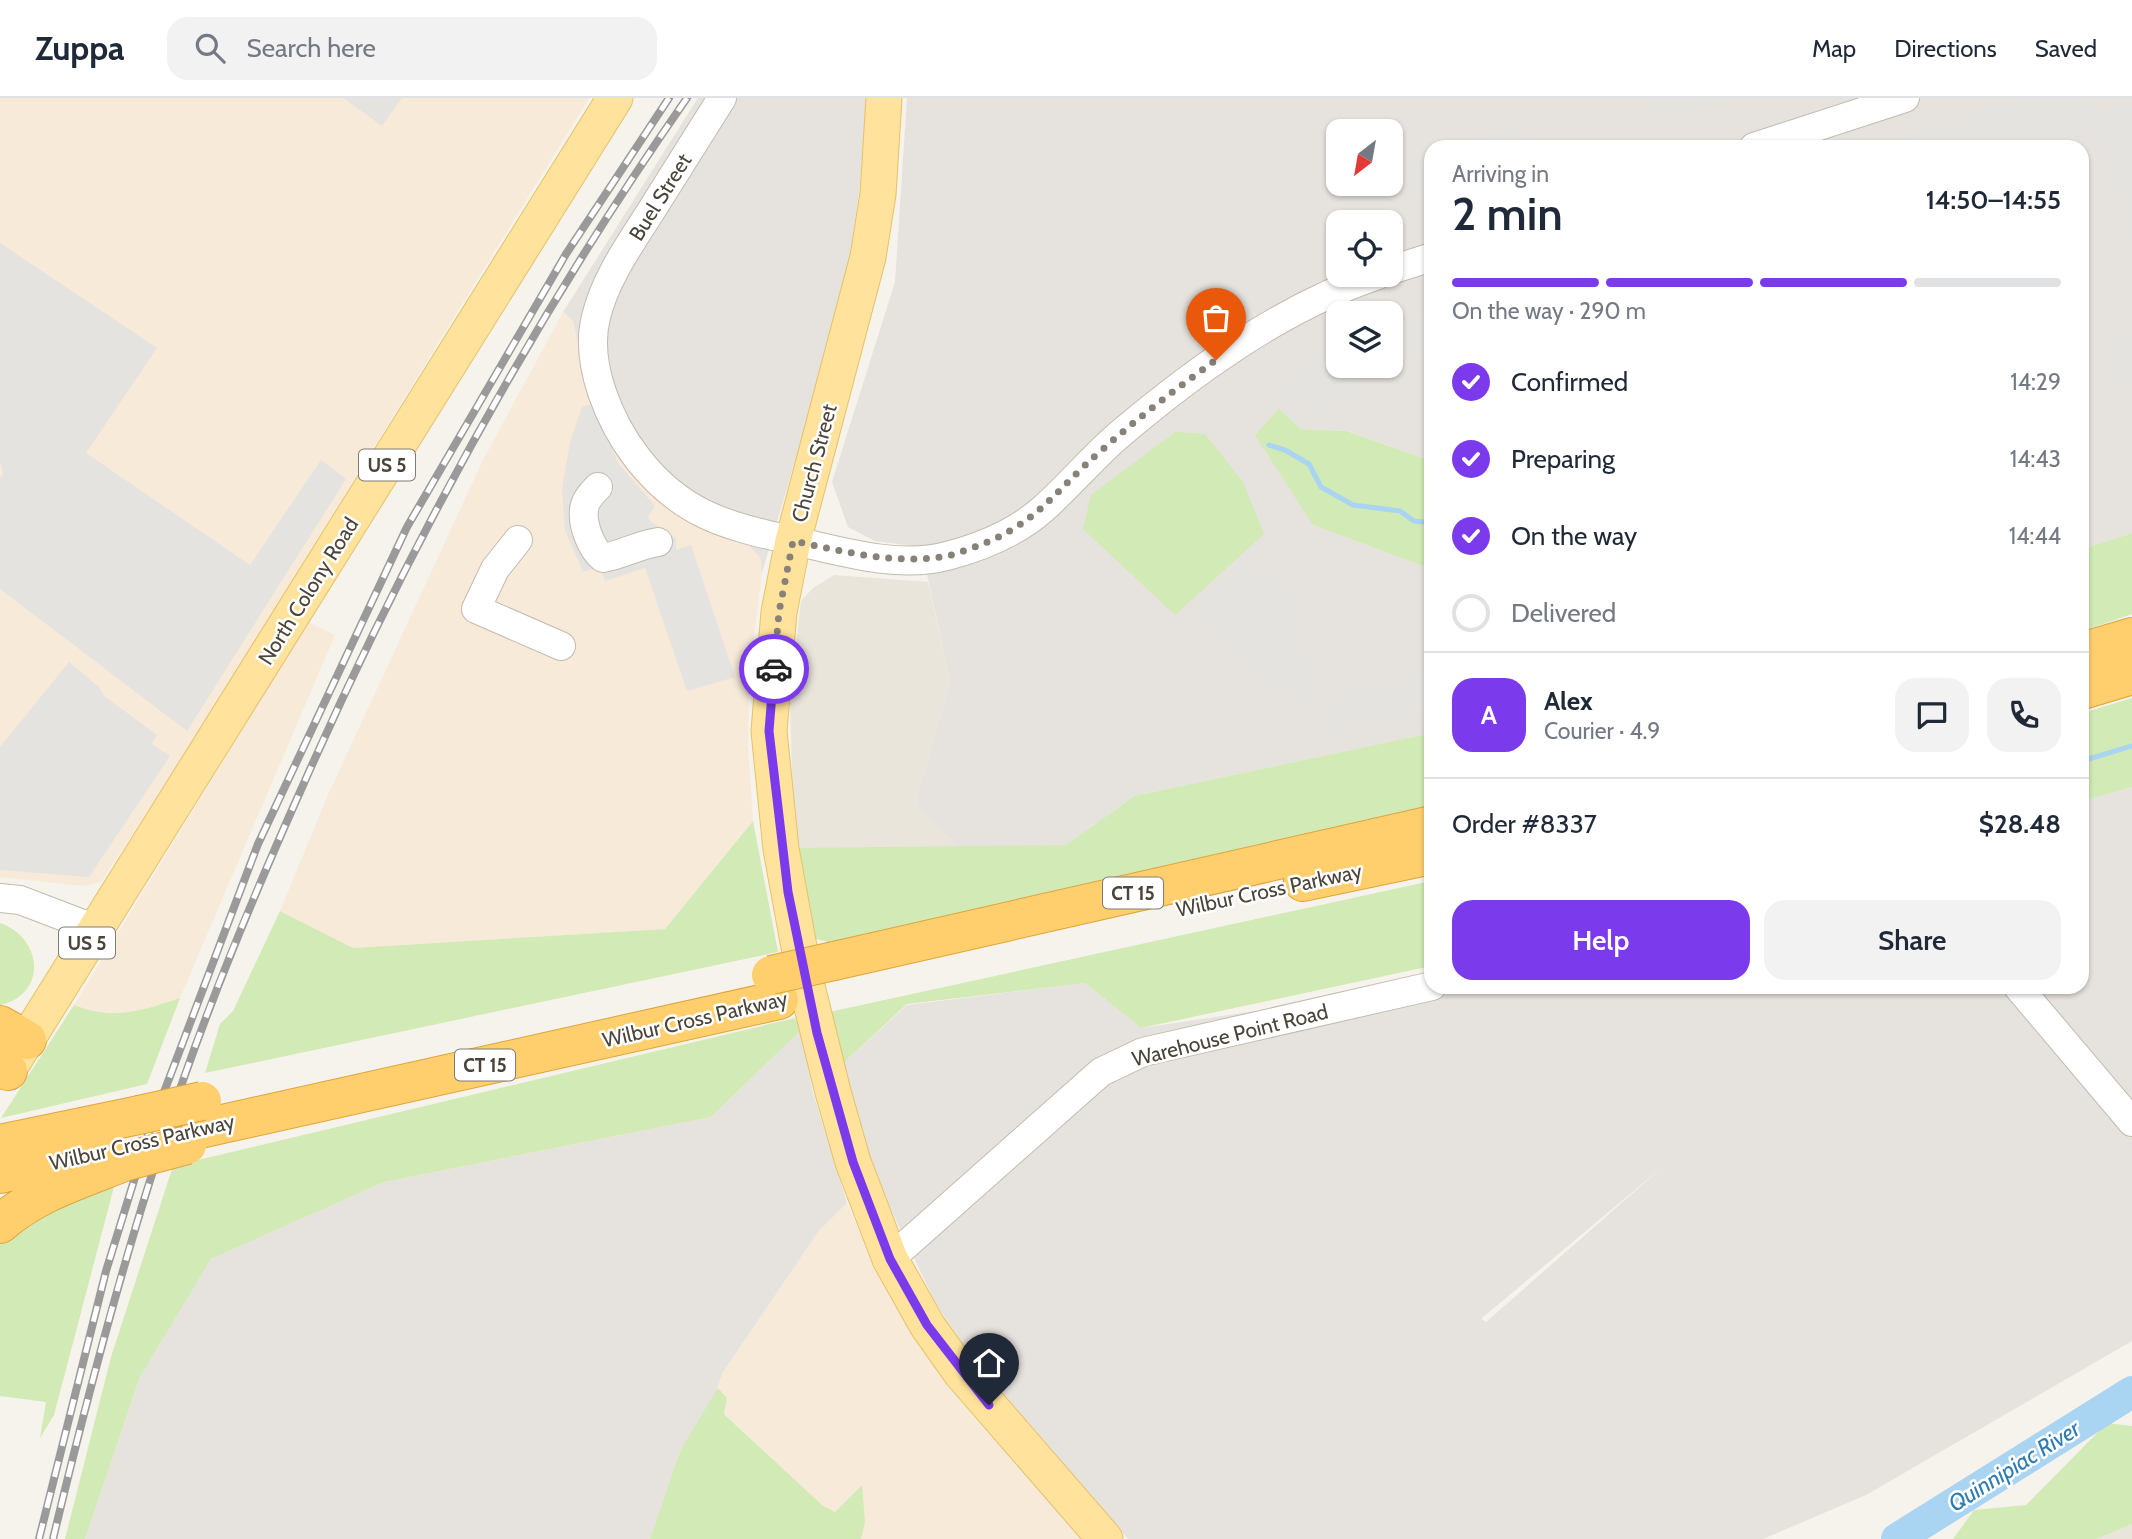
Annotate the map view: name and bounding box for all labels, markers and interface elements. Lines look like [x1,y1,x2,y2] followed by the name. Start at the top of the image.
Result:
[167,17,657,80] search box
[35,28,125,68] text: Zuppa
[191,29,229,67] icon: search
[247,32,376,64] text: Search here
[1812,34,1856,63] text: Map
[1894,34,1997,63] text: Directions
[2035,34,2097,63] text: Saved
[1326,119,1404,196] north arrow
[1326,119,1403,378] map controls
[623,149,697,245] street label: Buel Street
[1452,160,1549,188] text: Arriving in
[1926,184,2061,216] text: 14:50–14:55
[1452,186,1563,242] text: 2 min
[1326,210,1403,287] button: locate
[1186,288,1246,360] pin
[1452,297,1646,325] text: On the way · 290 m
[1197,299,1235,337] icon: bag
[1326,301,1403,378] button: layers
[1452,363,1490,401] icon: check
[1511,366,1628,398] text: Confirmed
[2010,368,2061,396] text: 14:29
[786,401,842,525] street label: Church Street
[1452,440,1490,478] icon: check
[1511,443,1615,475] text: Preparing
[2010,445,2061,473] text: 14:43
[359,450,415,480] road number: US 5
[253,513,363,669] street label: North Colony Road
[1452,517,1490,555] icon: check
[1511,520,1637,552] text: On the way
[2009,522,2061,550] text: 14:44
[1511,597,1616,629] text: Delivered
[739,634,809,704] courier
[755,650,793,688] icon: car
[1895,678,1969,752] button: chat
[1987,678,2061,752] button: phone
[1544,685,1593,717] text: Alex
[1481,699,1497,731] text: A
[1544,717,1660,745] text: Courier · 4.9
[1452,808,1597,840] text: Order #8337
[1979,808,2061,840] text: $28.48
[1174,858,1365,922] street label: Wilbur Cross Parkway
[1103,878,1163,908] road number: CT 15
[1452,900,1750,980] button: Help
[1764,900,2061,980] button: Share
[59,928,115,958] road number: US 5
[600,985,790,1052] street label: Wilbur Cross Parkway
[1129,999,1331,1071] street label: Warehouse Point Road
[455,1049,515,1080] road number: CT 15
[47,1108,237,1175] street label: Wilbur Cross Parkway
[959,1333,1019,1405] pin
[970,1344,1008,1382] icon: home
[1943,1414,2086,1518] water label: Quinnipiac River

